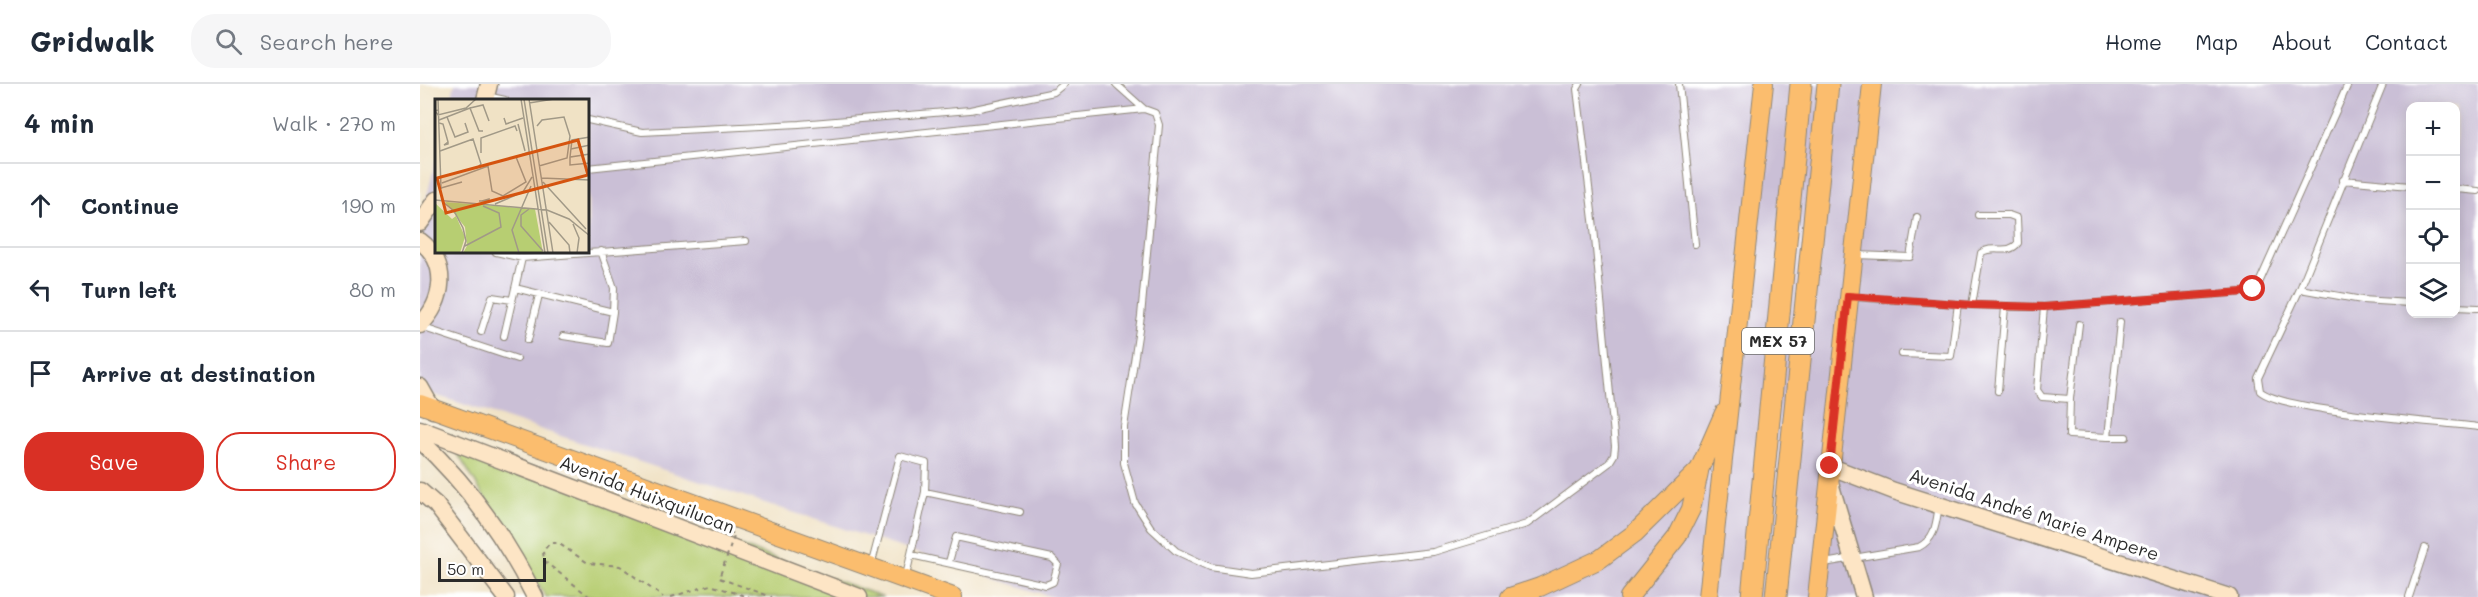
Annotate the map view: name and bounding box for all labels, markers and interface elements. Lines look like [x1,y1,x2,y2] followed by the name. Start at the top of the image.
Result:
[191,14,611,68] search box
[30,23,155,59] text: Gridwalk
[212,25,245,58] icon: search
[260,27,394,56] text: Search here
[2105,28,2162,55] text: Home
[2195,28,2238,55] text: Map
[2271,28,2332,55] text: About
[2365,28,2448,55] text: Contact
[435,99,590,254] inset map
[2406,102,2460,318] map controls
[2406,102,2460,156] button: +
[24,106,94,140] text: 4 min
[272,110,396,136] text: Walk · 270 m
[2406,156,2460,210] button: −
[24,189,57,222] icon: ahead
[81,191,179,220] text: Continue
[341,192,396,218] text: 190 m
[2406,210,2460,264] button: locate
[2406,264,2460,318] button: layers
[24,273,57,306] icon: left
[81,275,177,304] text: Turn left
[2239,275,2265,301] route start
[349,276,396,302] text: 80 m
[1742,328,1814,354] road number: MEX 57
[24,357,57,390] icon: arrive
[81,359,316,388] text: Arrive at destination
[24,432,204,491] button: Save
[216,432,396,491] button: Share
[556,450,738,539] street label: Avenida Huixquilucan
[1816,452,1842,478] route end
[1906,462,2162,566] street label: Avenida André Marie Ampere
[438,555,546,582] scale bar
[447,558,484,579] text: 50 m

